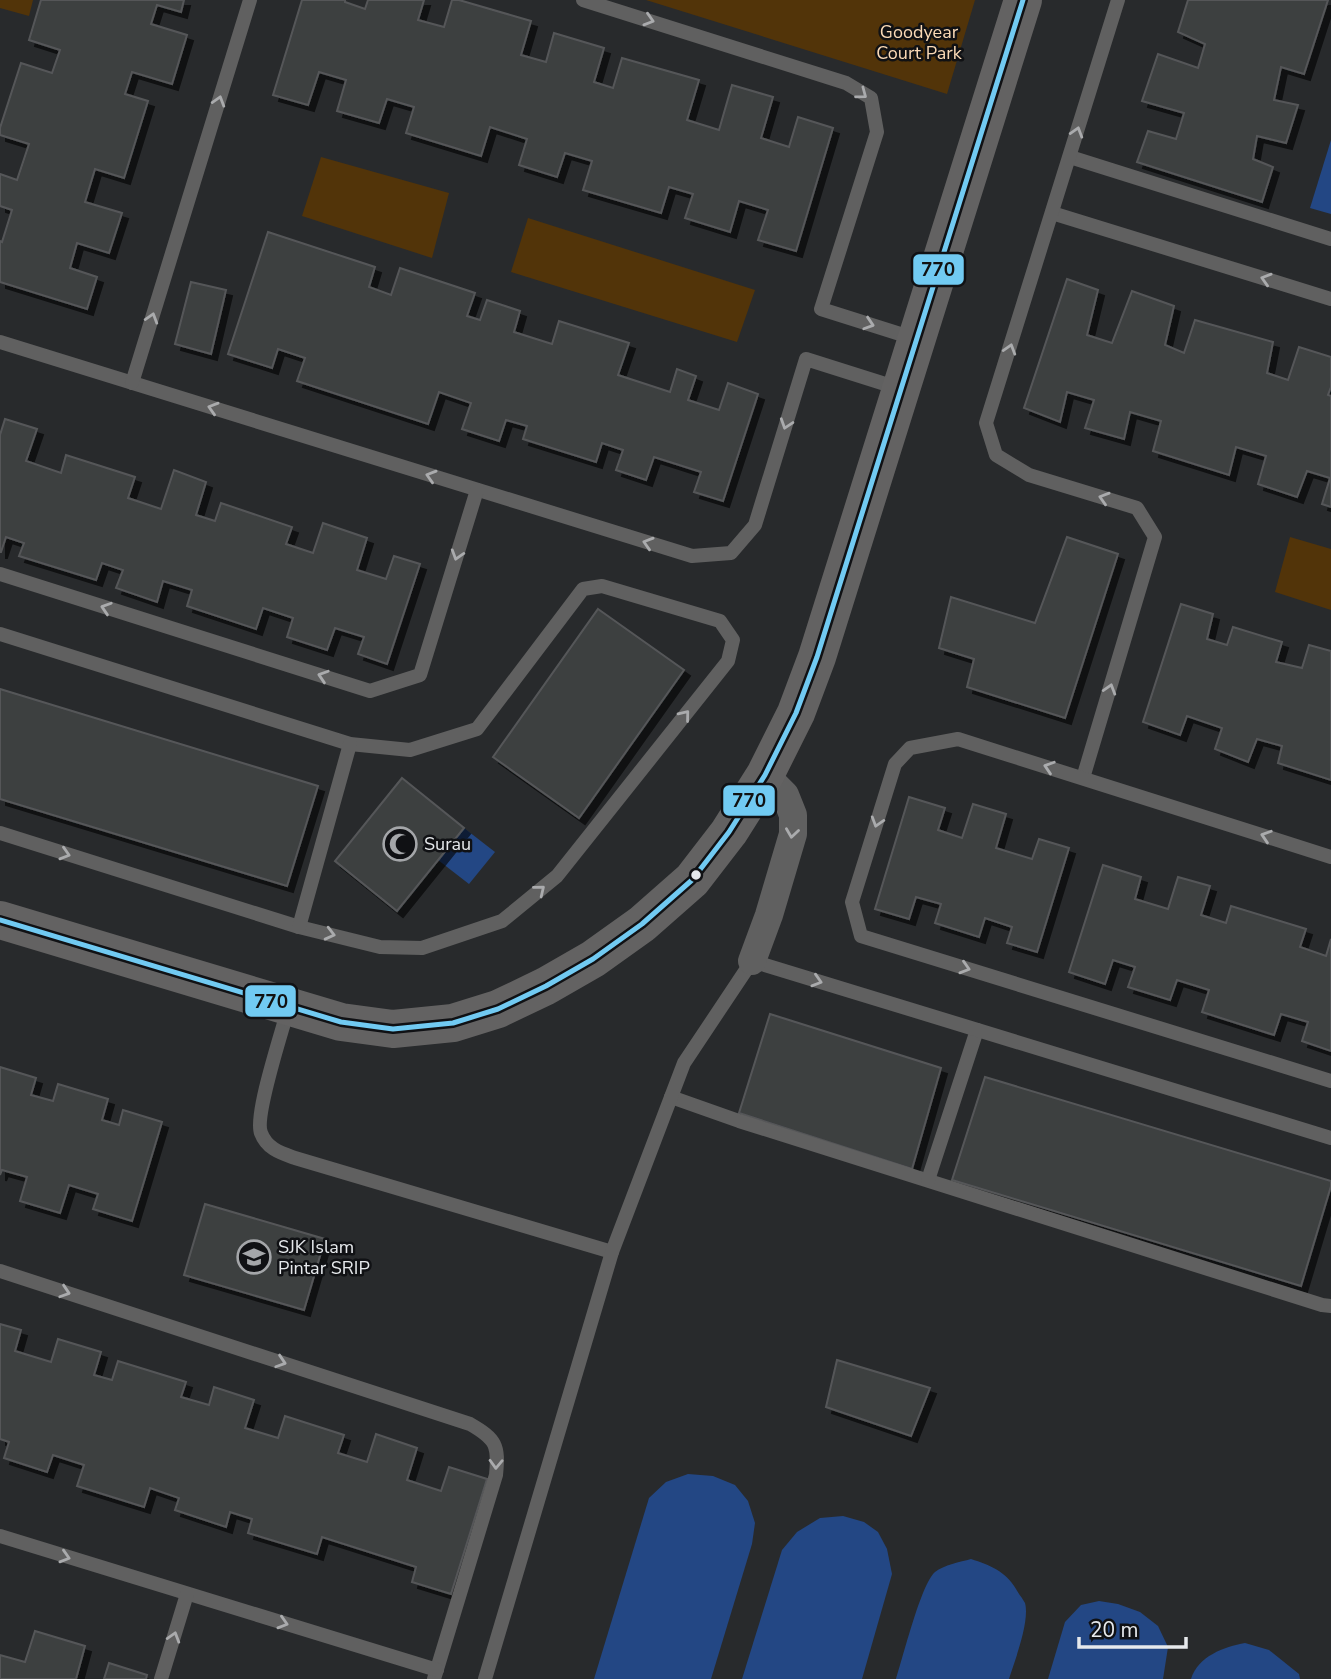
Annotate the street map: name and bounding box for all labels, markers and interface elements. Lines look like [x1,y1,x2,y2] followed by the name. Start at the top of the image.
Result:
[642,12,654,27] one-way arrow
[876,20,963,65] park label: Goodyear Court Park
[855,86,867,98] one-way arrow
[211,95,225,107] one-way arrow
[1069,126,1084,138] one-way arrow
[912,253,965,286] line badge: 770
[921,257,955,283] text: 770
[1260,273,1272,287] one-way arrow
[144,312,158,325] one-way arrow
[863,316,875,330] one-way arrow
[1001,344,1016,356] one-way arrow
[207,402,219,417] one-way arrow
[780,418,795,430] one-way arrow
[425,469,437,484] one-way arrow
[1099,491,1111,506] one-way arrow
[642,536,654,551] one-way arrow
[450,549,465,561] one-way arrow
[100,601,112,616] one-way arrow
[317,670,329,685] one-way arrow
[1101,684,1116,696] one-way arrow
[677,711,690,723] one-way arrow
[1043,761,1055,776] one-way arrow
[722,784,776,817] line badge: 770
[732,788,766,814] text: 770
[871,816,885,828] one-way arrow
[381,825,419,863] mosque icon: Surau
[784,827,799,839] one-way arrow
[1260,830,1272,845] one-way arrow
[424,832,471,856] place label: Surau
[59,845,71,860] one-way arrow
[689,868,703,882] unlabelled marker
[532,886,545,898] one-way arrow
[323,926,335,940] one-way arrow
[959,959,971,974] one-way arrow
[810,973,822,987] one-way arrow
[244,984,297,1018] line badge: 770
[254,989,288,1015] text: 770
[278,1235,370,1280] place label: SJK Islam Pintar SRIP
[235,1238,273,1276] school or university icon: SJK Islam Pintar SRIP
[59,1284,71,1299] one-way arrow
[275,1354,287,1369] one-way arrow
[489,1459,504,1470] one-way arrow
[59,1548,71,1563] one-way arrow
[1079,1606,1186,1650] scale bar
[276,1615,288,1630] one-way arrow
[1090,1616,1139,1644] text: 20 m
[166,1631,181,1643] one-way arrow

